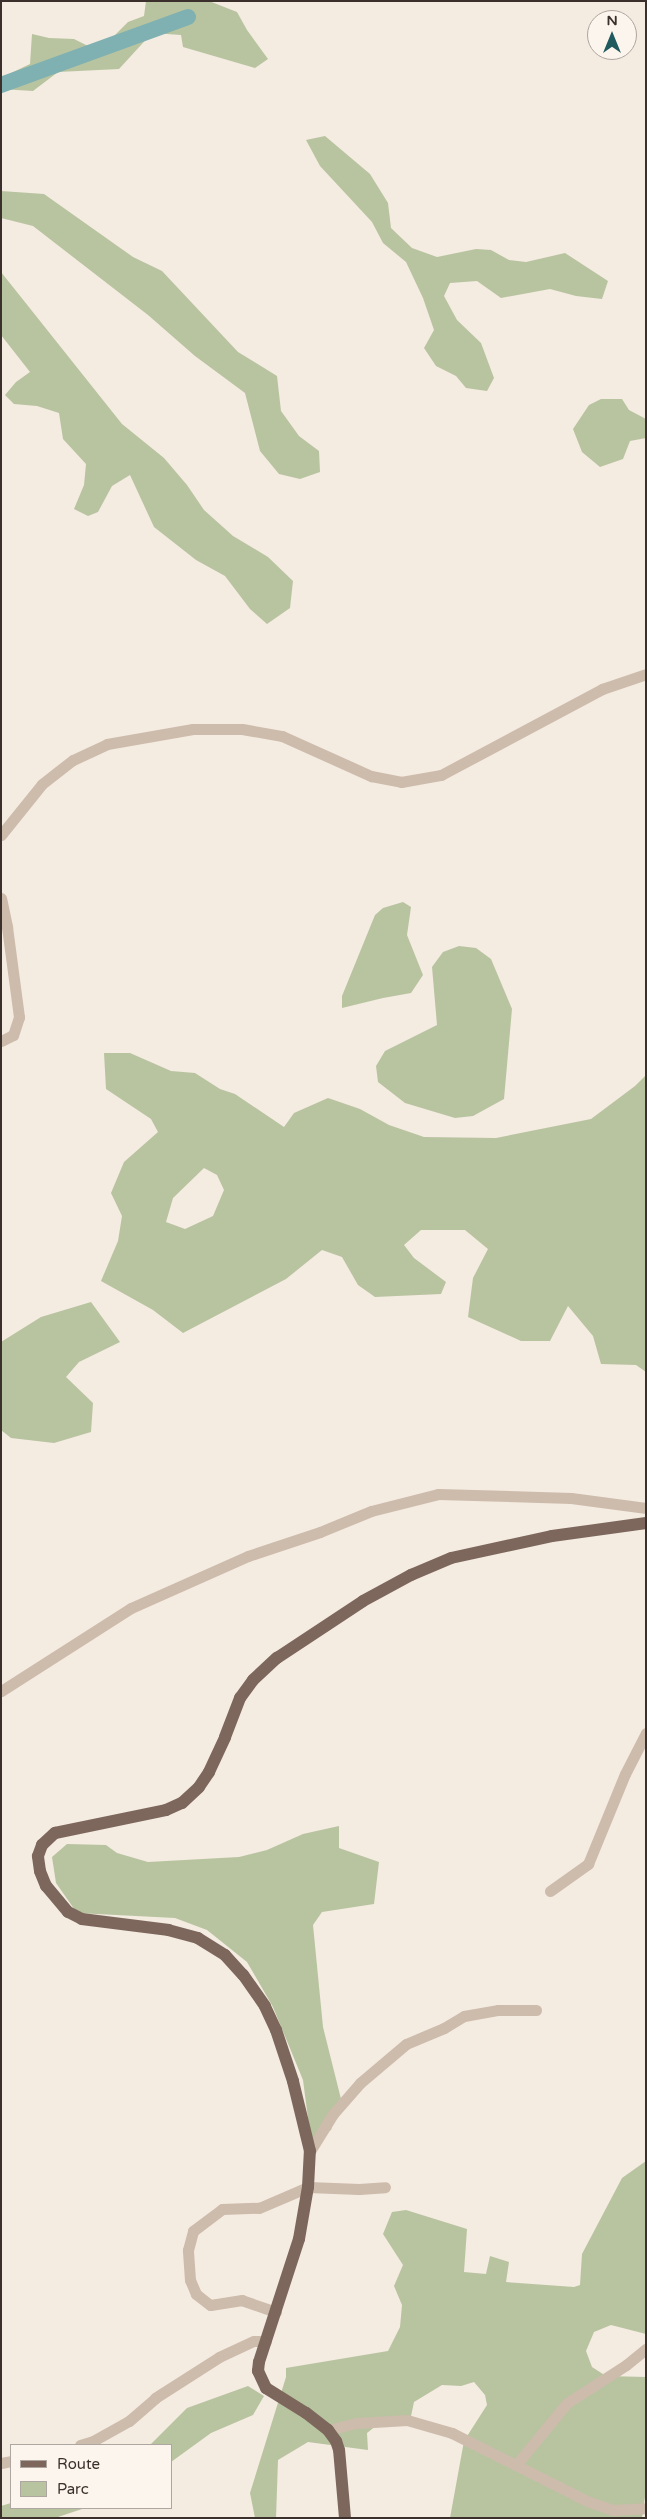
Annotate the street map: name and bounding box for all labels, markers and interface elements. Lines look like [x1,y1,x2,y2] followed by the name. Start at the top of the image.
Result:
[587,10,637,60] north arrow
[606,12,618,29] text: N
[10,2444,172,2509] legend
[57,2455,100,2473] text: Route
[57,2480,89,2498] text: Parc

